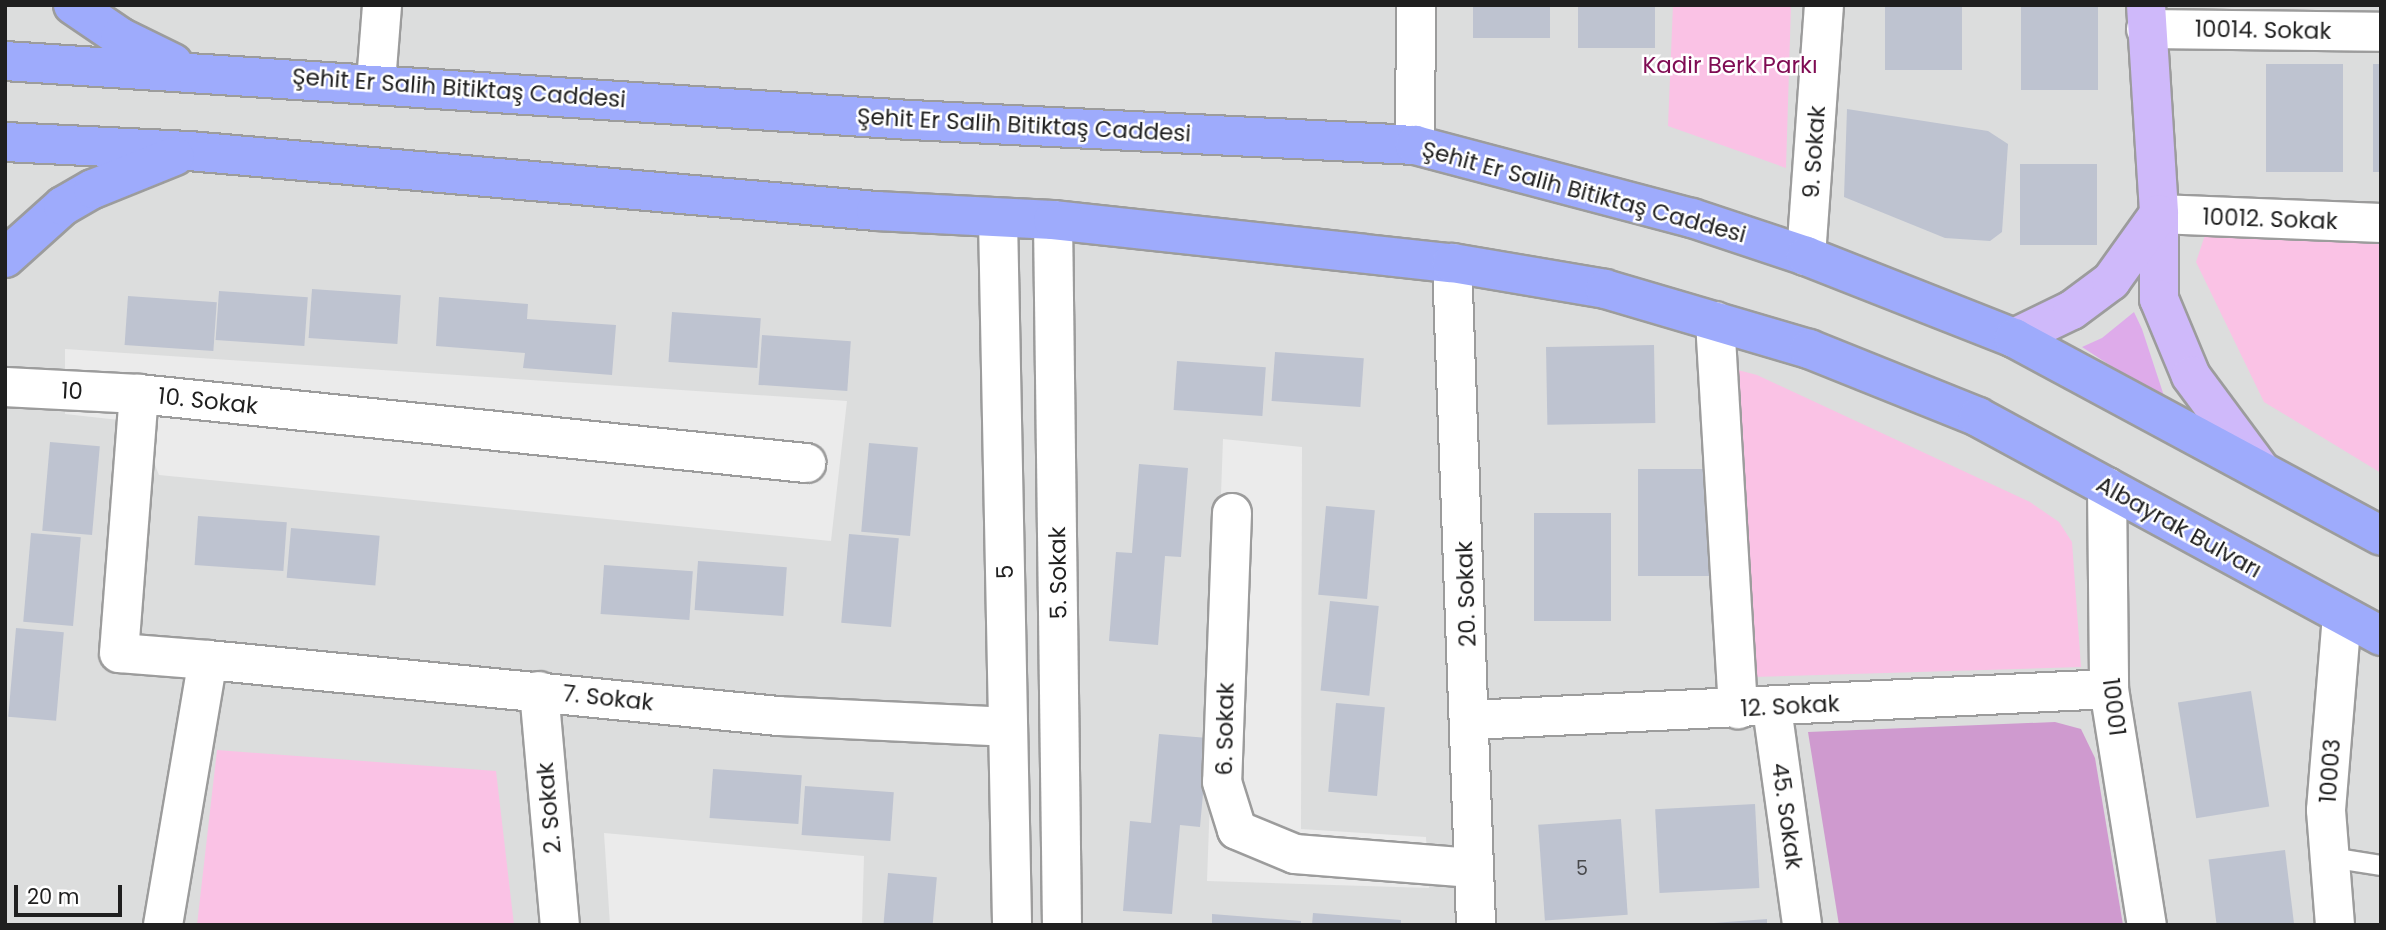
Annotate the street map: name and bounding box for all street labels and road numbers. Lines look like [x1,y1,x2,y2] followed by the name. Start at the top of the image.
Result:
[2195,15,2331,45] street label: 10014. Sokak
[291,63,627,113] street label: Şehit Er Salih Bitiktaş Caddesi
[856,102,1192,148] street label: Şehit Er Salih Bitiktaş Caddesi
[1797,105,1831,199] street label: 9. Sokak
[1419,135,1749,249] street label: Şehit Er Salih Bitiktaş Caddesi
[2202,203,2338,235] street label: 10012. Sokak
[60,377,84,405] street label: 10
[157,382,259,420] street label: 10. Sokak
[2092,470,2266,584] street label: Albayrak Bulvarı
[1043,526,1073,620] street label: 5. Sokak
[1450,541,1482,647] street label: 20. Sokak
[991,565,1019,579] street label: 5
[2097,677,2131,737] street label: 10001
[561,680,655,716] street label: 7. Sokak
[1210,682,1240,776] street label: 6. Sokak
[1740,690,1840,722] street label: 12. Sokak
[2314,738,2346,804] street label: 10003
[531,761,567,855] street label: 2. Sokak
[1766,761,1808,871] street label: 45. Sokak

